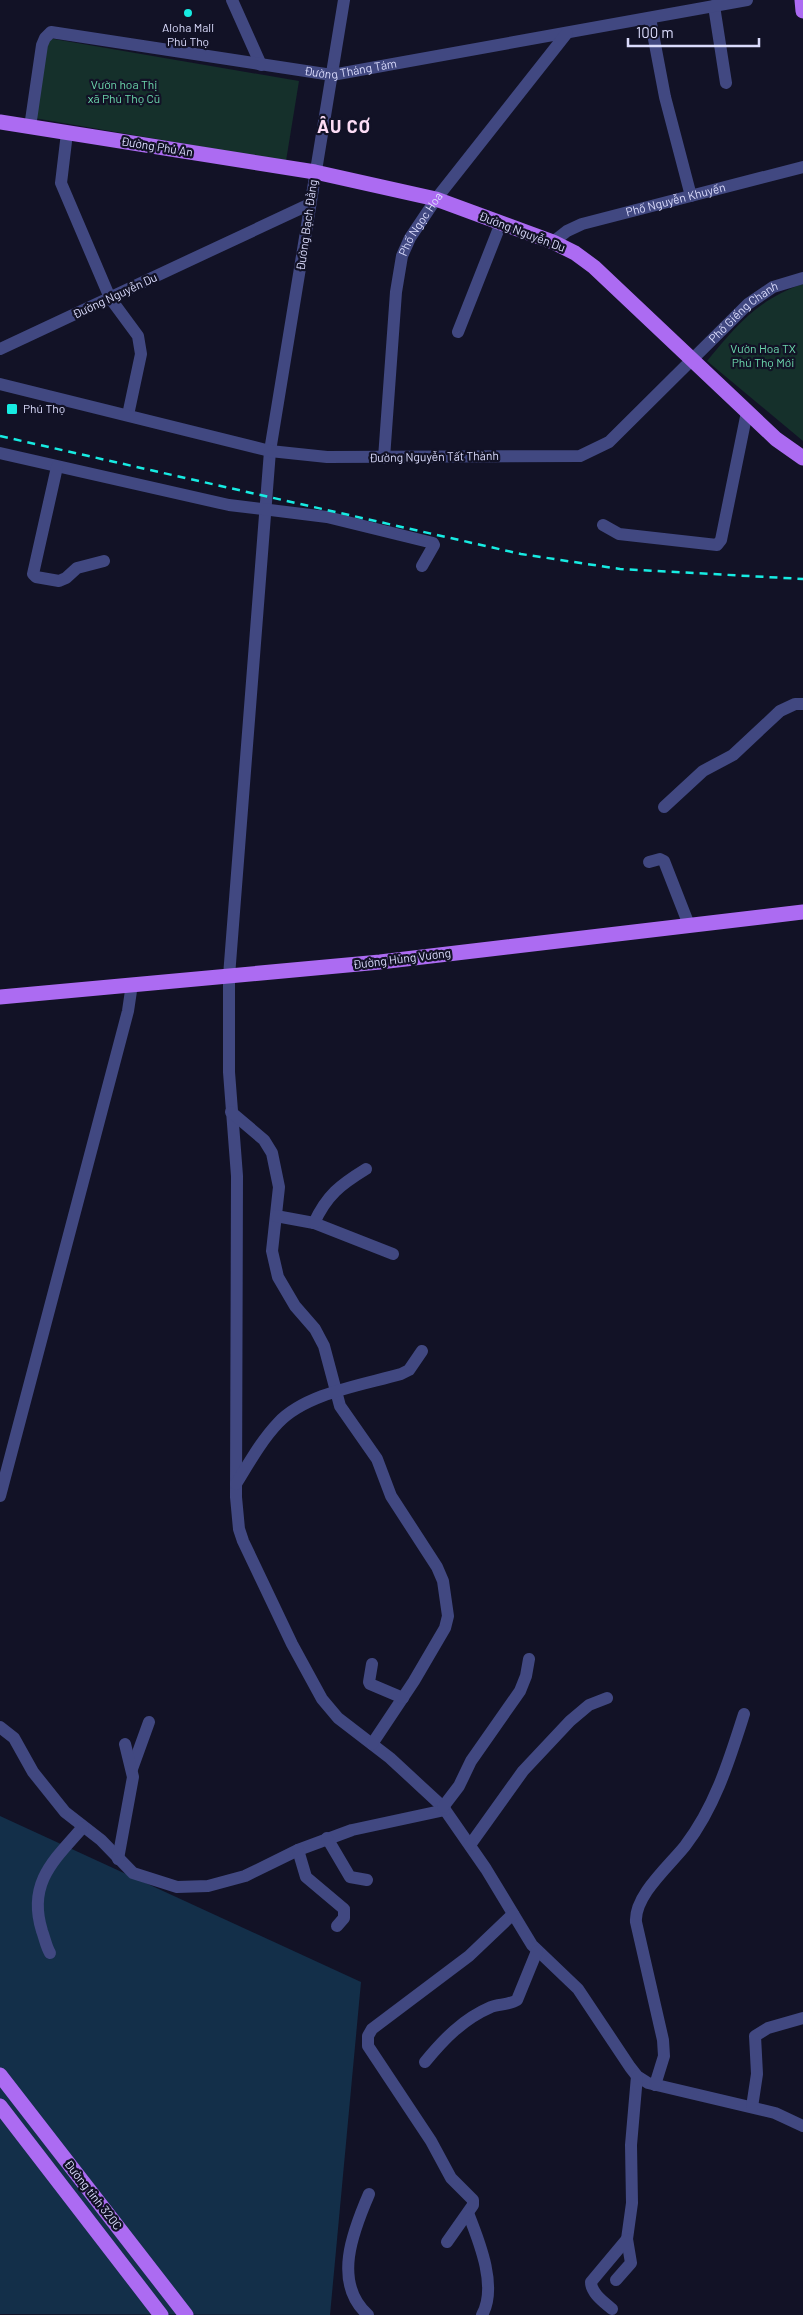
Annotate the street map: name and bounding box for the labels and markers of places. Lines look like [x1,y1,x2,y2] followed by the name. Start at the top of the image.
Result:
[182,7,194,19] marker: Aloha Mall Phú Thọ
[162,20,214,48] place label: Aloha Mall Phú Thọ
[23,401,65,415] place label: Phú Thọ
[5,402,19,416] marker: Phú Thọ

